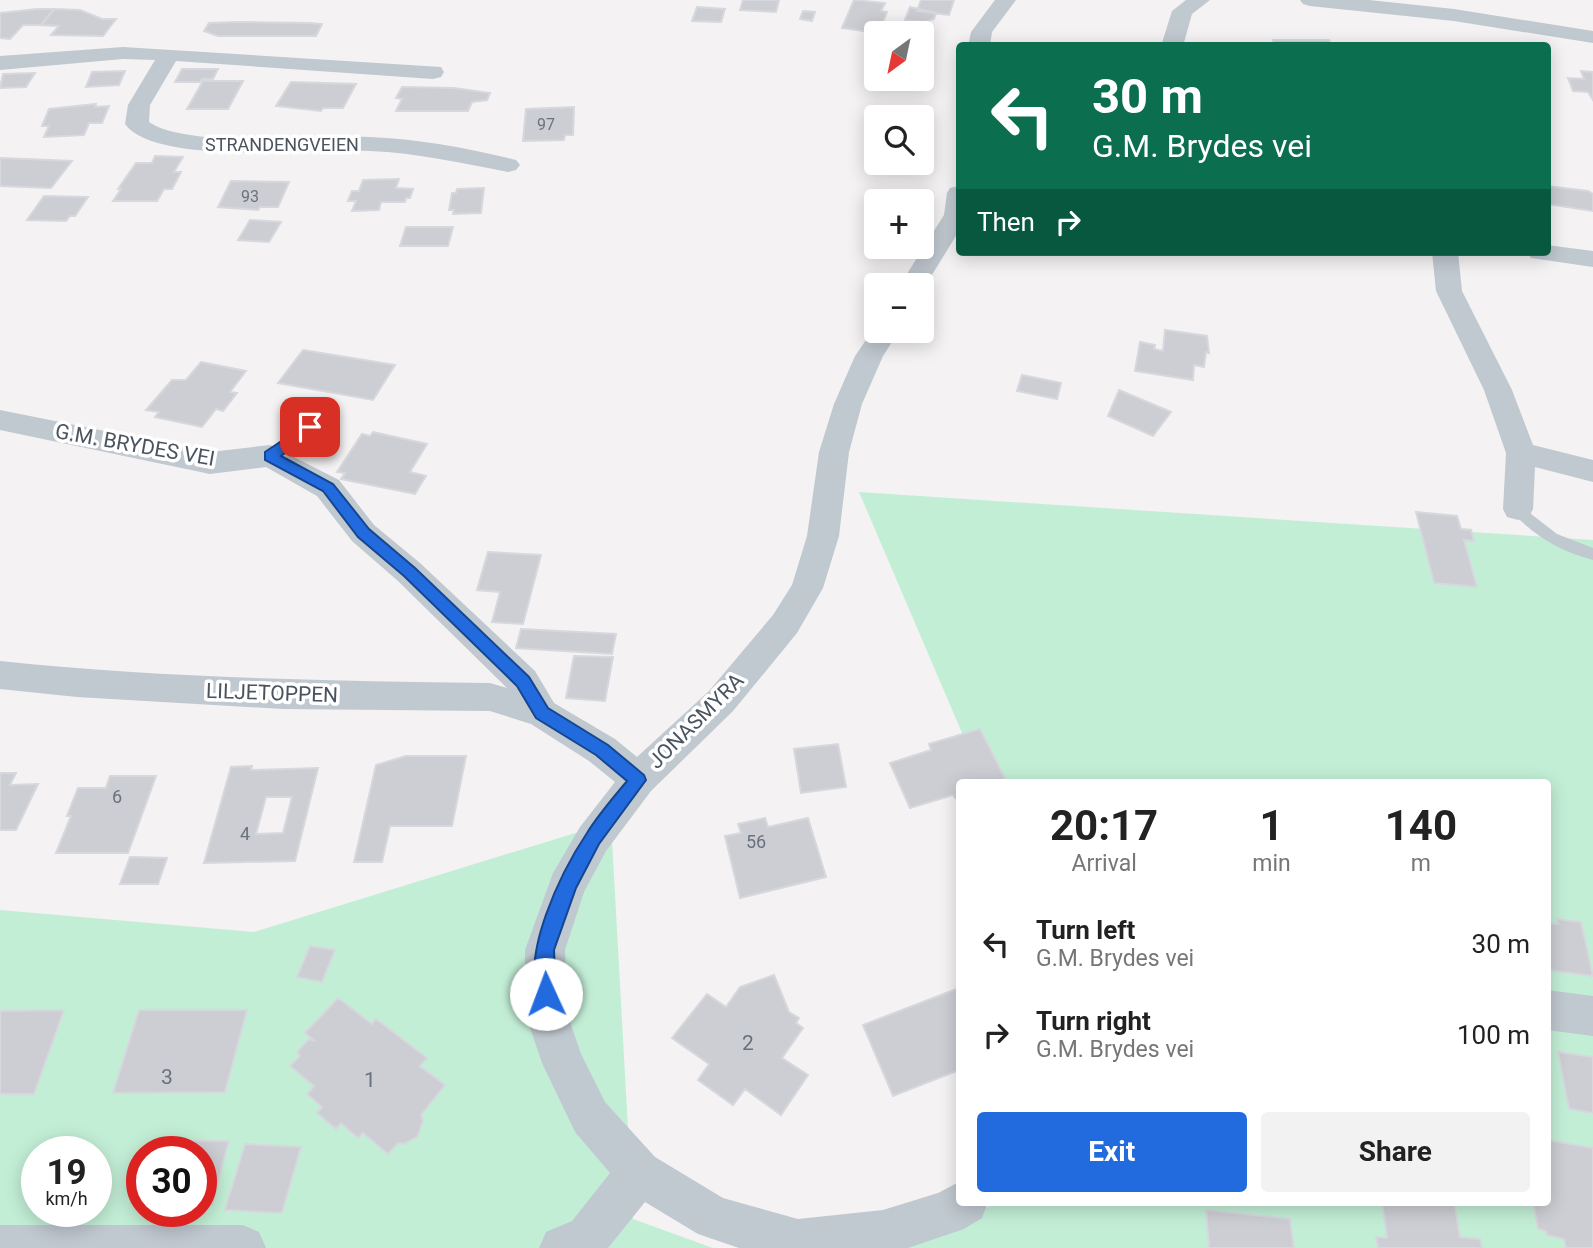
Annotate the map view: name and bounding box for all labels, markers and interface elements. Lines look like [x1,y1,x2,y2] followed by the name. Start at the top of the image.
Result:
[864,21,934,91] north arrow
[864,21,934,343] map controls
[1092,68,1203,125] text: 30 m
[977,70,1068,161] icon: left
[864,105,934,175] button: search
[537,115,555,134] house number: 97
[1092,127,1312,165] text: G.M. Brydes vei
[205,134,359,155] street label: STRANDENGVEIEN
[241,187,259,206] house number: 93
[864,189,934,259] button: +
[1049,203,1087,241] icon: right
[977,207,1035,237] text: Then
[864,273,934,343] button: −
[280,397,340,457] pin
[291,408,329,446] icon: arrive
[53,419,217,471] street label: G.M. BRYDES VEI
[643,668,749,774] street label: JONASMYRA
[206,679,338,707] street label: LILJETOPPEN
[112,786,122,807] house number: 6
[1050,801,1158,850] text: 20:17
[1259,801,1284,850] text: 1
[1385,801,1457,850] text: 140
[240,823,250,844] house number: 4
[746,831,766,852] house number: 56
[1071,850,1137,877] text: Arrival
[1252,850,1291,877] text: min
[1411,850,1431,877] text: m
[1036,915,1135,945] text: Turn left
[977,925,1015,963] icon: left
[1472,929,1530,959] text: 30 m
[1036,945,1194,972] text: G.M. Brydes vei
[509,957,583,1031] position arrow
[1036,1006,1151,1036] text: Turn right
[977,1016,1015,1054] icon: right
[1457,1020,1530,1050] text: 100 m
[742,1031,754,1055] house number: 2
[1036,1036,1194,1063] text: G.M. Brydes vei
[161,1065,173,1089] house number: 3
[364,1068,376,1092] house number: 1
[977,1112,1247,1192] button: Exit
[1261,1112,1530,1192] button: Share
[126,1136,217,1227] speed limit sign: 30
[46,1152,87,1193] text: 19
[45,1188,88,1209] text: km/h

